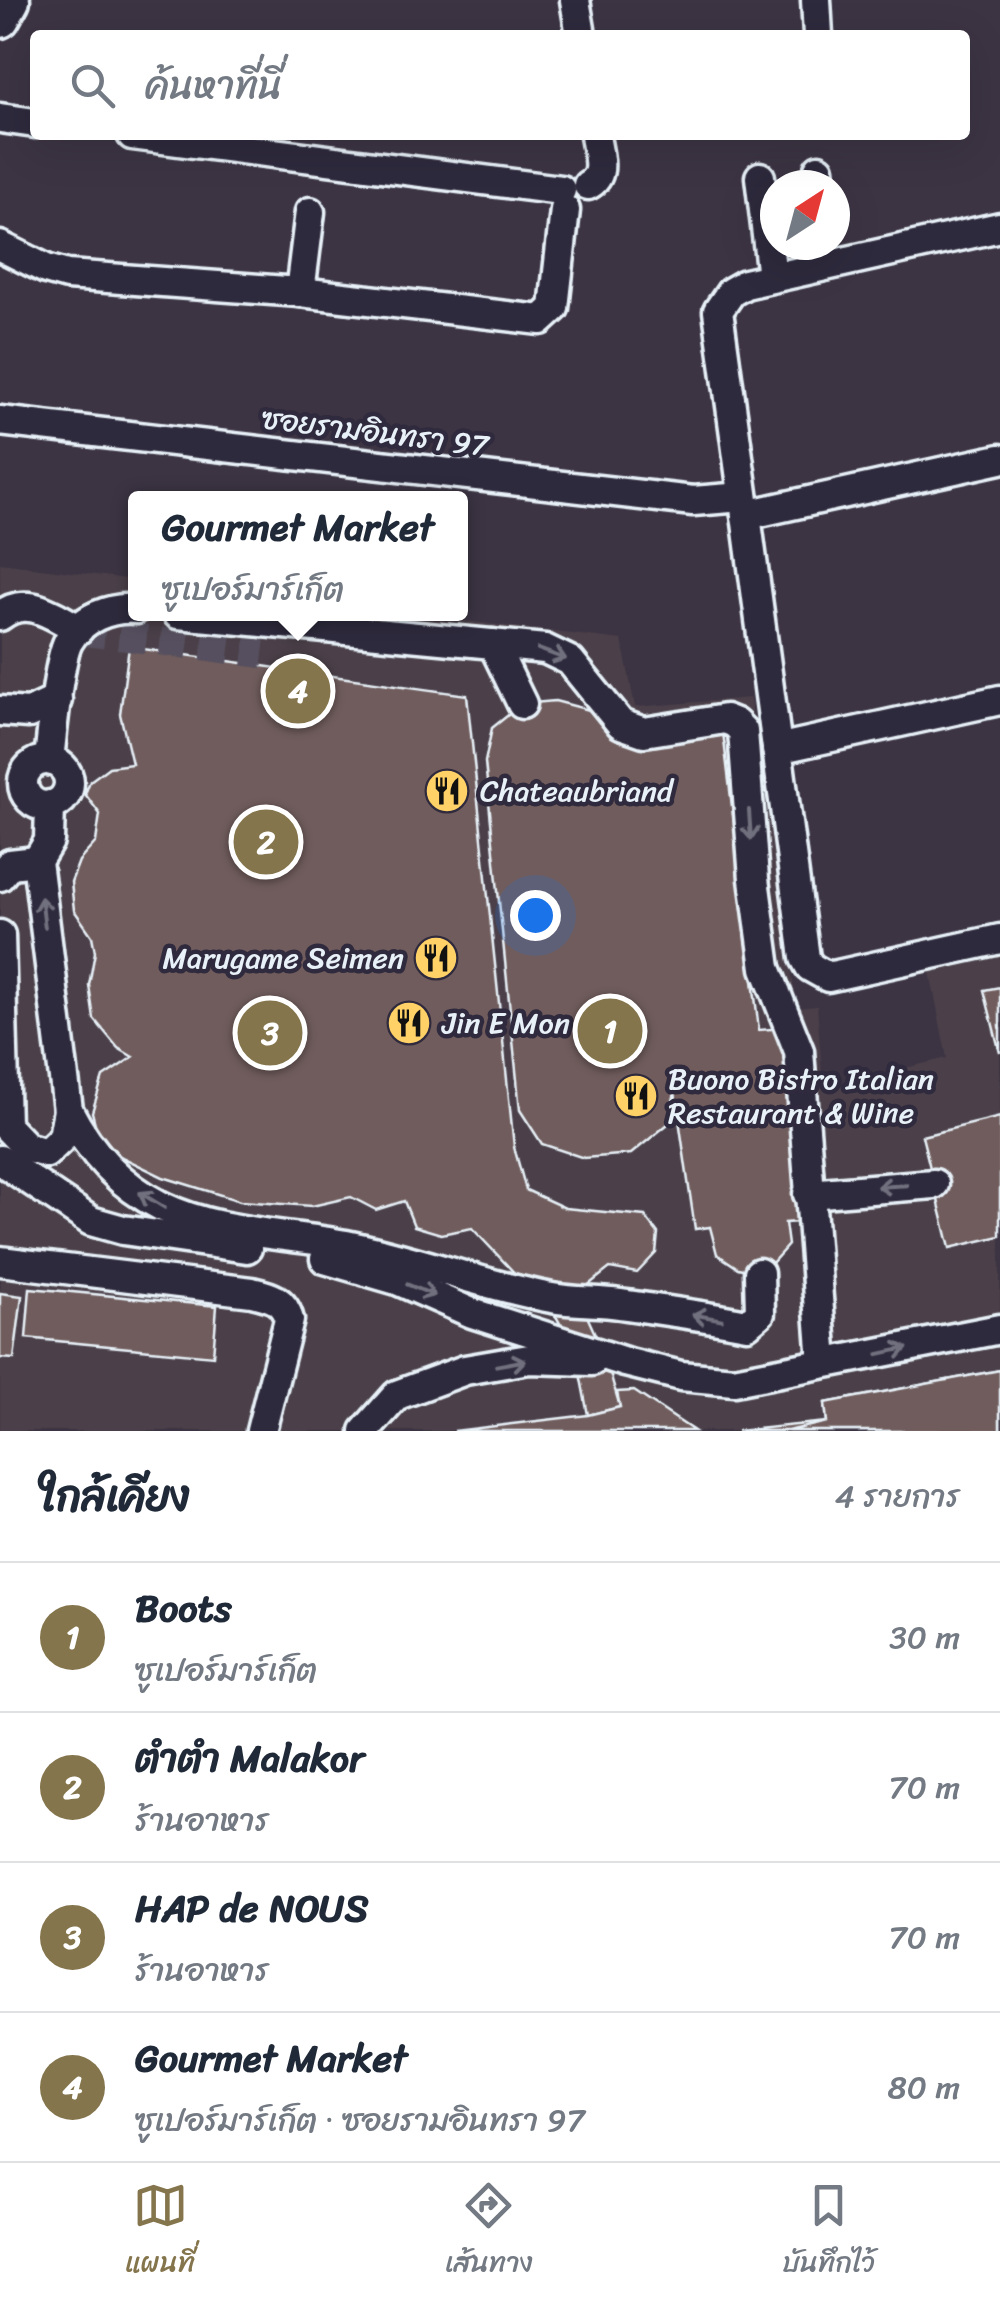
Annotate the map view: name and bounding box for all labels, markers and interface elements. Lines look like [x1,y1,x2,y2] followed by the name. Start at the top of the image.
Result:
[30,30,970,140] search box
[145,52,282,119] text: ค้นหาที่นี่
[65,58,120,113] icon: search
[760,170,850,260] north arrow
[259,391,493,473] street label: ซอยรามอินทรา 97
[128,491,468,621] popup
[162,494,434,561] text: Gourmet Market
[162,561,344,618] text: ซูเปอร์มาร์เก็ต
[536,646,567,664] one-way arrow
[266,654,330,728] pin: 4
[480,764,675,818] place label: Chateaubriand
[424,768,470,814] restaurant icon: Chateaubriand
[234,804,298,880] pin: 2
[741,809,760,841] one-way arrow
[510,890,561,941] your location
[34,897,52,929] one-way arrow
[162,931,404,985] place label: Marugame Seimen
[413,935,459,981] restaurant icon: Marugame Seimen
[578,994,642,1068] pin: 1
[238,996,302,1070] pin: 3
[441,996,570,1050] place label: Jin E Mon
[386,1000,432,1046] restaurant icon: Jin E Mon
[668,1052,934,1140] place label: Buono Bistro Italian Restaurant & Wine
[613,1073,659,1119] restaurant icon: Buono Bistro Italian Restaurant & Wine
[876,1177,908,1196] one-way arrow
[138,1190,167,1210] one-way arrow
[405,1282,436,1300] one-way arrow
[692,1307,724,1326] one-way arrow
[876,1341,908,1360] one-way arrow
[495,1353,527,1371] one-way arrow
[40,1459,189,1533] text: ใกล้เคียง
[835,1468,960,1525] text: 4 รายการ
[135,1575,232,1642] text: Boots
[66,1609,79,1666] text: 1
[889,1609,960,1666] text: 30 m
[135,1642,317,1699] text: ซูเปอร์มาร์เก็ต
[135,1725,364,1792] text: ตำตำ Malakor
[63,1759,82,1816] text: 2
[889,1759,960,1816] text: 70 m
[135,1792,269,1849] text: ร้านอาหาร
[135,1875,369,1942] text: HAP de NOUS
[64,1909,81,1966] text: 3
[889,1909,960,1966] text: 70 m
[135,1942,269,1999] text: ร้านอาหาร
[135,2025,407,2092] text: Gourmet Market
[62,2059,83,2116] text: 4
[888,2059,960,2116] text: 80 m
[135,2092,585,2149] text: ซูเปอร์มาร์เก็ต · ซอยรามอินทรา 97
[125,2178,195,2287] tab: แผนที่
[445,2178,533,2287] tab: เส้นทาง
[783,2178,875,2287] tab: บันทึกไว้

